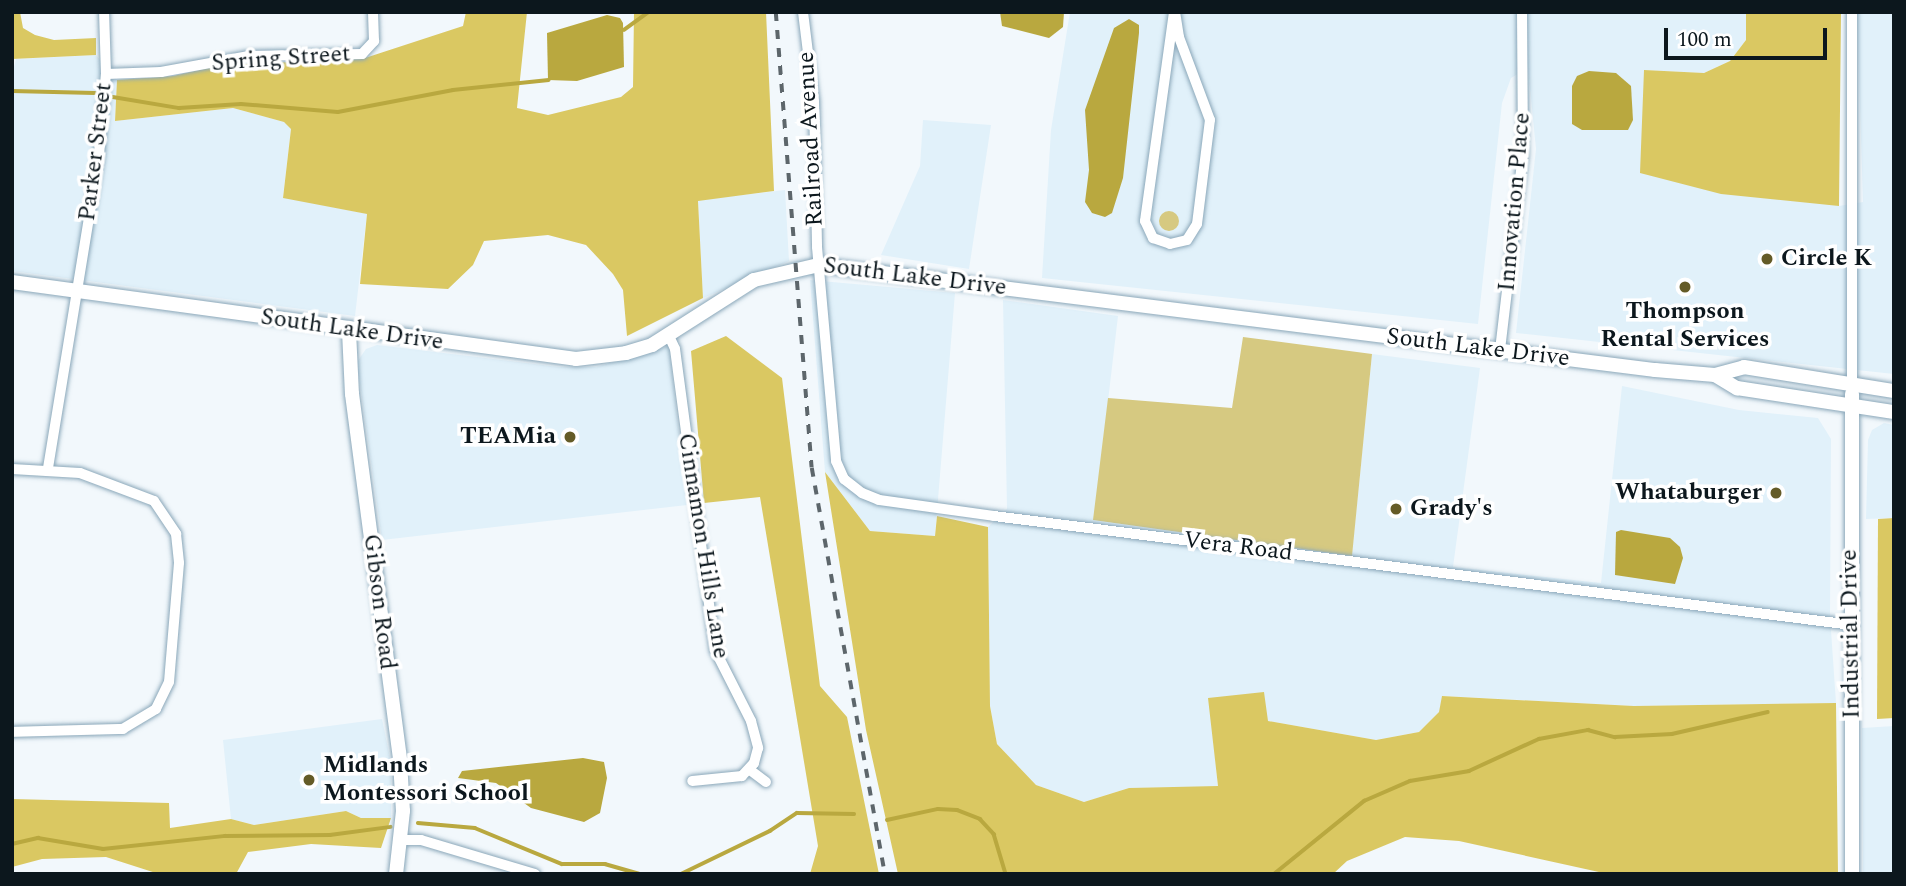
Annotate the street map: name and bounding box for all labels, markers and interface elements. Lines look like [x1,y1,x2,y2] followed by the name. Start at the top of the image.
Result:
[1668,14,1831,58] scale bar
[1677,24,1732,56] text: 100 m
[211,40,351,78] street label: Spring Street
[792,51,830,227] street label: Railroad Avenue
[73,81,119,223] street label: Parker Street
[1493,111,1537,293] street label: Innovation Place
[1781,245,1872,273] place label: Circle K
[822,251,1008,303] street label: South Lake Drive
[1759,251,1775,267] marker: Circle K
[1677,279,1693,295] marker: Thompson Rental Services
[1600,298,1770,354] place label: Thompson Rental Services
[259,303,445,357] street label: South Lake Drive
[1385,322,1571,374] street label: South Lake Drive
[460,423,556,451] place label: TEAMia
[562,429,578,445] marker: TEAMia
[671,431,735,661] street label: Cinnamon Hills Lane
[1615,479,1762,507] place label: Whataburger
[1768,485,1784,501] marker: Whataburger
[1410,495,1493,523] place label: Grady's
[1388,501,1404,517] marker: Grady's
[1182,526,1294,568] street label: Vera Road
[356,532,402,672] street label: Gibson Road
[1835,549,1867,719] street label: Industrial Drive
[323,752,529,808] place label: Midlands Montessori School
[301,772,317,788] marker: Midlands Montessori School

